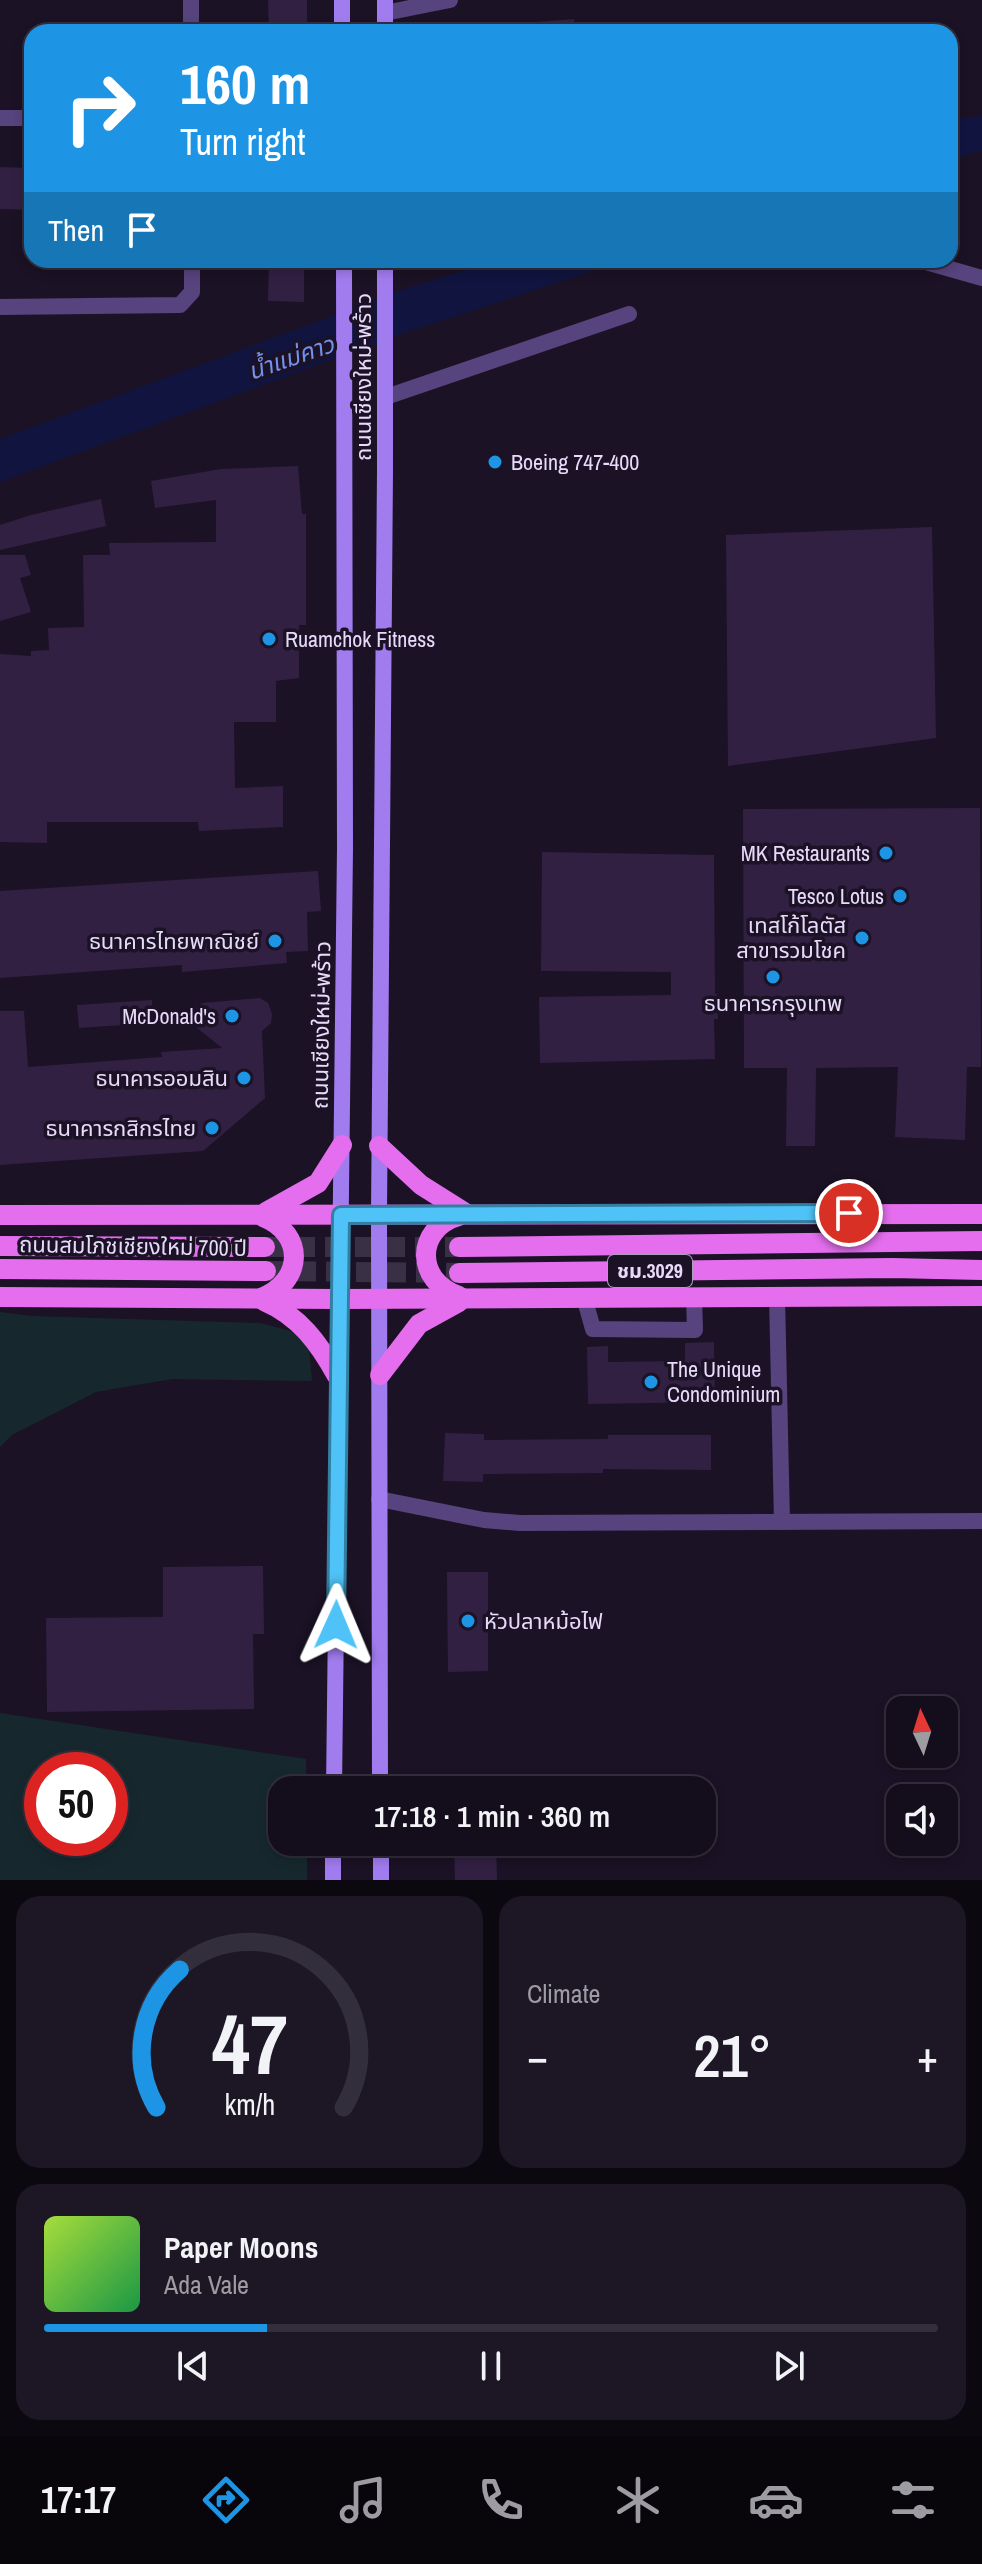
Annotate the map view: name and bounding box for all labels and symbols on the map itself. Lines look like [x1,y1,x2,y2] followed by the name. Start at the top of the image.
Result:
[348,293,378,461] street label: ถนนเชียงใหม่-พร้าว
[243,327,339,387] water label: น้ำแม่คาว
[511,447,639,477] place label: Boeing 747-400
[486,453,504,471] marker: Boeing 747-400
[285,624,435,654] place label: Ruamchok Fitness
[260,630,278,648] marker: Ruamchok Fitness
[741,838,870,868] place label: MK Restaurants
[877,844,895,862] marker: MK Restaurants
[788,881,884,911] place label: Tesco Lotus
[891,887,909,905] marker: Tesco Lotus
[736,910,846,965] place label: เทสโก้โลตัส สาขารวมโชค
[89,926,259,956] place label: ธนาคารไทยพาณิชย์
[853,929,871,947] marker: เทสโก้โลตัส สาขารวมโชค
[266,932,284,950] marker: ธนาคารไทยพาณิชย์
[305,941,337,1109] street label: ถนนเชียงใหม่-พร้าว
[764,968,782,986] marker: ธนาคารกรุงเทพ
[704,988,842,1018] place label: ธนาคารกรุงเทพ
[122,1001,216,1031] place label: McDonald's
[223,1007,241,1025] marker: McDonald's
[96,1063,228,1093] place label: ธนาคารออมสิน
[235,1069,253,1087] marker: ธนาคารออมสิน
[46,1113,196,1143] place label: ธนาคารกสิกรไทย
[203,1119,221,1137] marker: ธนาคารกสิกรไทย
[815,1179,883,1247] pin
[19,1229,247,1263] street label: ถนนสมโภชเชียงใหม่ 700 ปี
[608,1255,692,1287] road number: ชม.3029
[667,1354,780,1409] place label: The Unique Condominium
[642,1373,660,1391] marker: The Unique Condominium
[294,1583,378,1667] position arrow
[484,1606,603,1636] place label: หัวปลาหม้อไฟ
[459,1612,477,1630] marker: หัวปลาหม้อไฟ
[886,1696,958,1768] north arrow
[24,1752,128,1856] speed limit sign: 50

